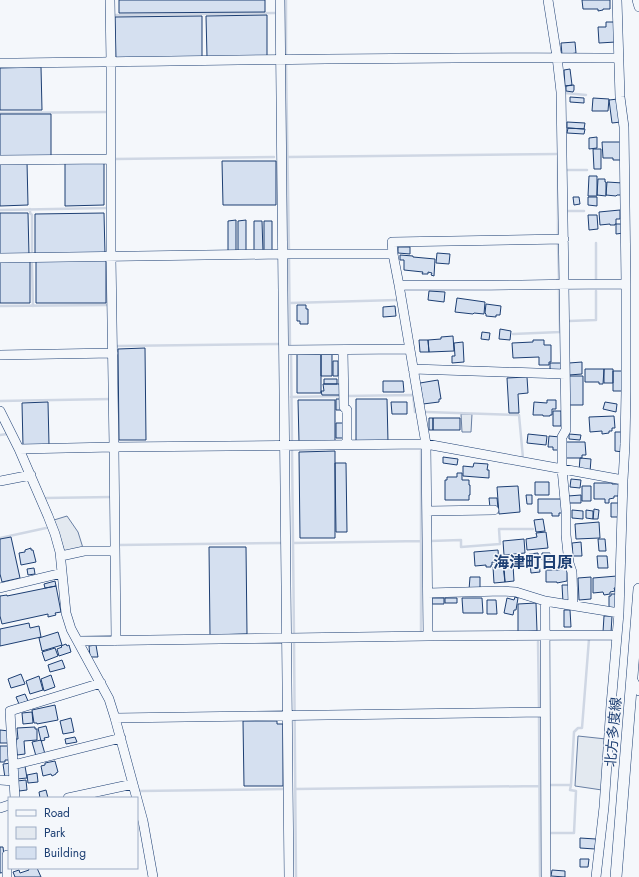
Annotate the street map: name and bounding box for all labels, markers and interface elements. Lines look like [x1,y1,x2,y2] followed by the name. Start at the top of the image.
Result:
[493,551,573,574] district label: 海津町日原
[600,696,626,768] street label: 北方多度線
[8,797,138,869] legend
[44,804,70,822] text: Road
[44,824,66,842] text: Park
[44,844,86,862] text: Building

